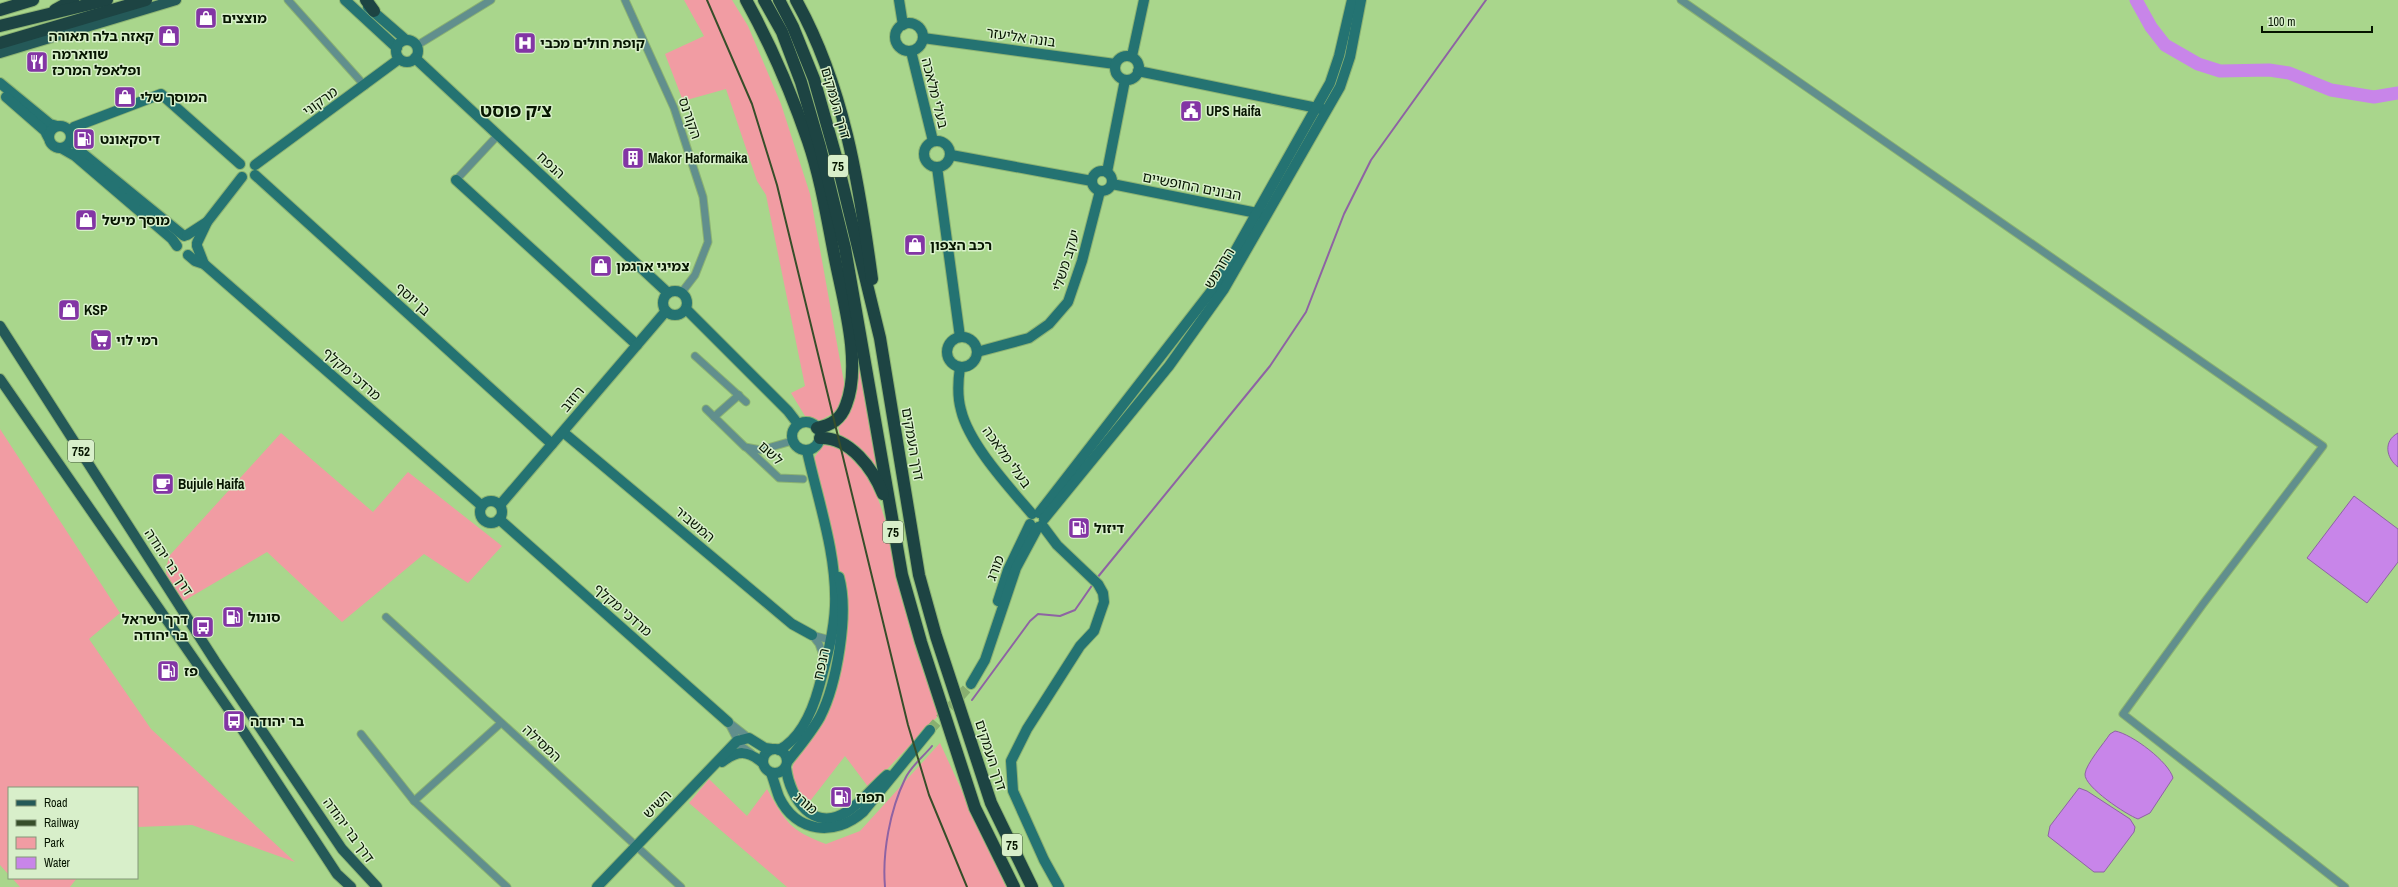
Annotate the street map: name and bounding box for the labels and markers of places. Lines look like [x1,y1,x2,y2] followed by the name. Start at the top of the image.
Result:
[193,5,219,31] shop icon: מוצצים
[222,9,267,27] place label: מוצצים
[156,23,182,49] shop icon: קאזה בלה תאורה
[48,27,154,45] place label: קאזה בלה תאורה
[512,30,538,56] hospital icon: קופת חולים מכבי
[540,34,645,52] place label: קופת חולים מכבי
[52,45,141,79] place label: שווארמה ופלאפל המרכז
[24,49,50,75] restaurant icon: שווארמה ופלאפל המרכז
[112,84,138,110] shop icon: המוסך שלי
[140,88,207,106] place label: המוסך שלי
[1178,98,1204,124] public building icon: UPS Haifa
[1206,102,1261,120] place label: UPS Haifa
[71,126,97,152] fuel station icon: דיסקאונט
[100,130,160,148] place label: דיסקאונט
[620,145,646,171] building icon: Makor Haformaika
[648,149,748,167] place label: Makor Haformaika
[73,207,99,233] shop icon: מוסך מישל
[102,211,170,229] place label: מוסך מישל
[902,232,928,258] shop icon: רכב הצפון
[930,236,992,254] place label: רכב הצפון
[588,253,614,279] shop icon: צמיגי ארגמן
[616,257,689,275] place label: צמיגי ארגמן
[56,297,82,323] shop icon: KSP
[84,301,108,319] place label: KSP
[88,327,114,353] supermarket icon: רמי לוי
[116,331,158,349] place label: רמי לוי
[150,471,176,497] cafe icon: Bujule Haifa
[178,475,245,493] place label: Bujule Haifa
[1066,515,1092,541] fuel station icon: דיזול
[1094,519,1124,537] place label: דיזול
[220,604,246,630] fuel station icon: סונול
[248,608,280,626] place label: סונול
[122,610,188,644] place label: דרך ישראל בר יהודה
[190,614,216,640] bus stop icon: דרך ישראל בר יהודה
[155,658,181,684] fuel station icon: פז
[184,662,198,680] place label: פז
[221,708,247,734] bus stop icon: בר יהודה
[250,712,304,730] place label: בר יהודה
[828,784,854,810] fuel station icon: תפוז
[856,788,885,806] place label: תפוז

